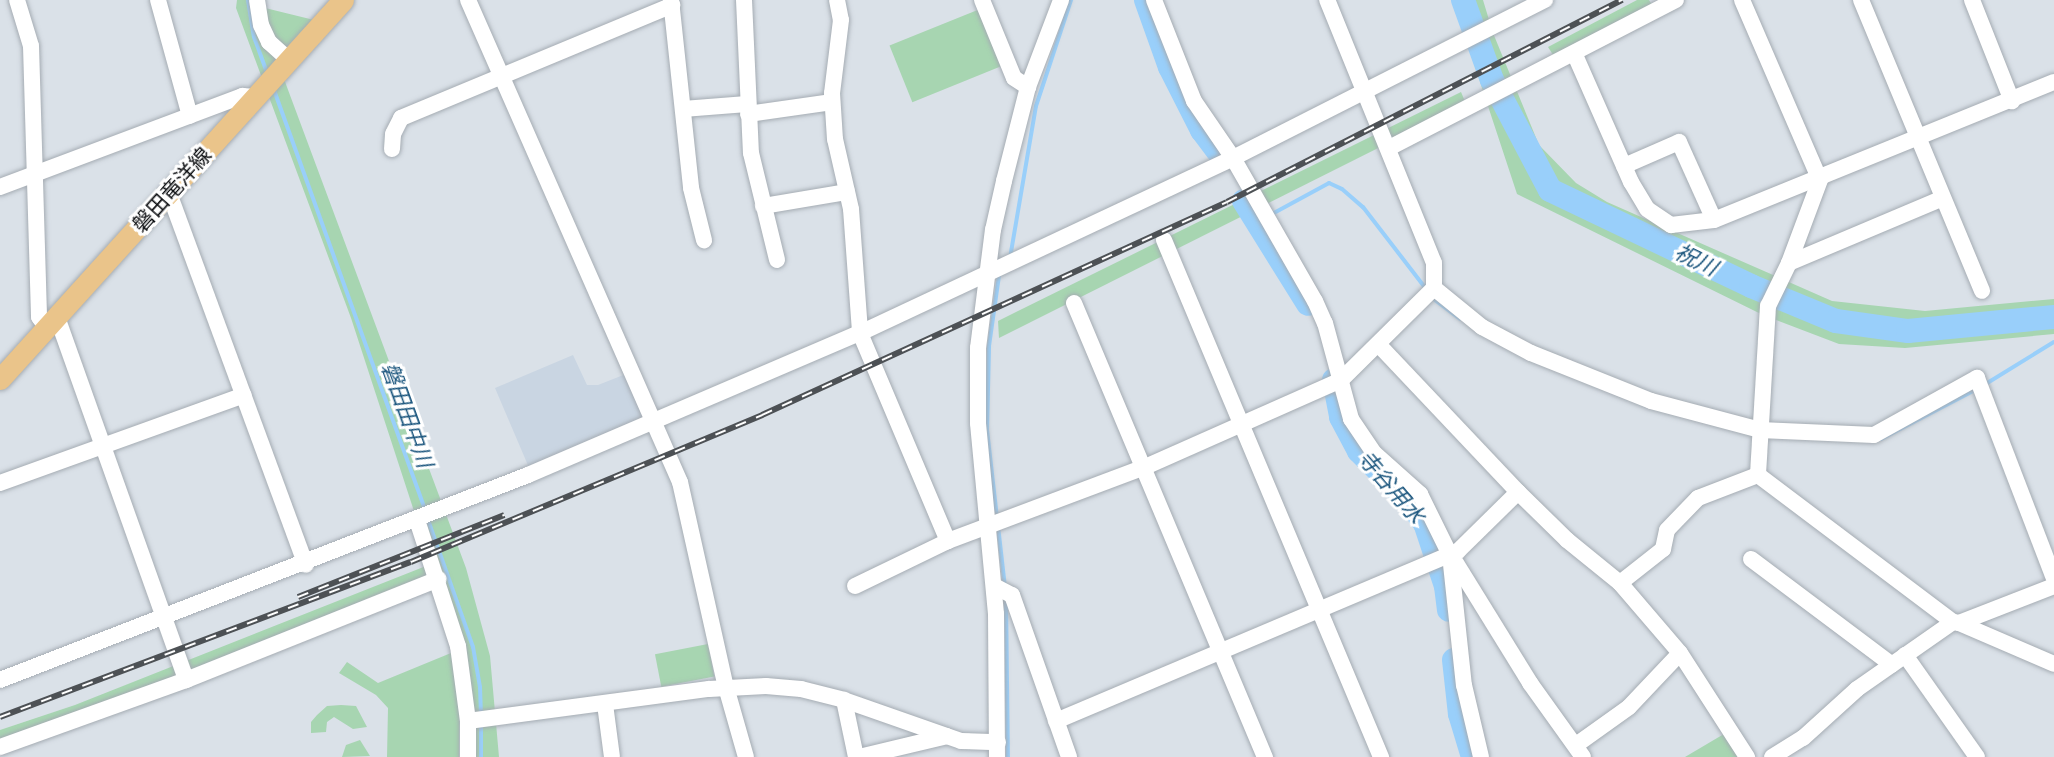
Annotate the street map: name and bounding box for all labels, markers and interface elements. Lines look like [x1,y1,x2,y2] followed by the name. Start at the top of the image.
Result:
[128,143,216,237] street label: 磐田竜洋線
[1670,238,1722,282] water label: 祝川
[376,359,438,471] water label: 磐田田中川
[1352,445,1430,529] water label: 寺谷用水

